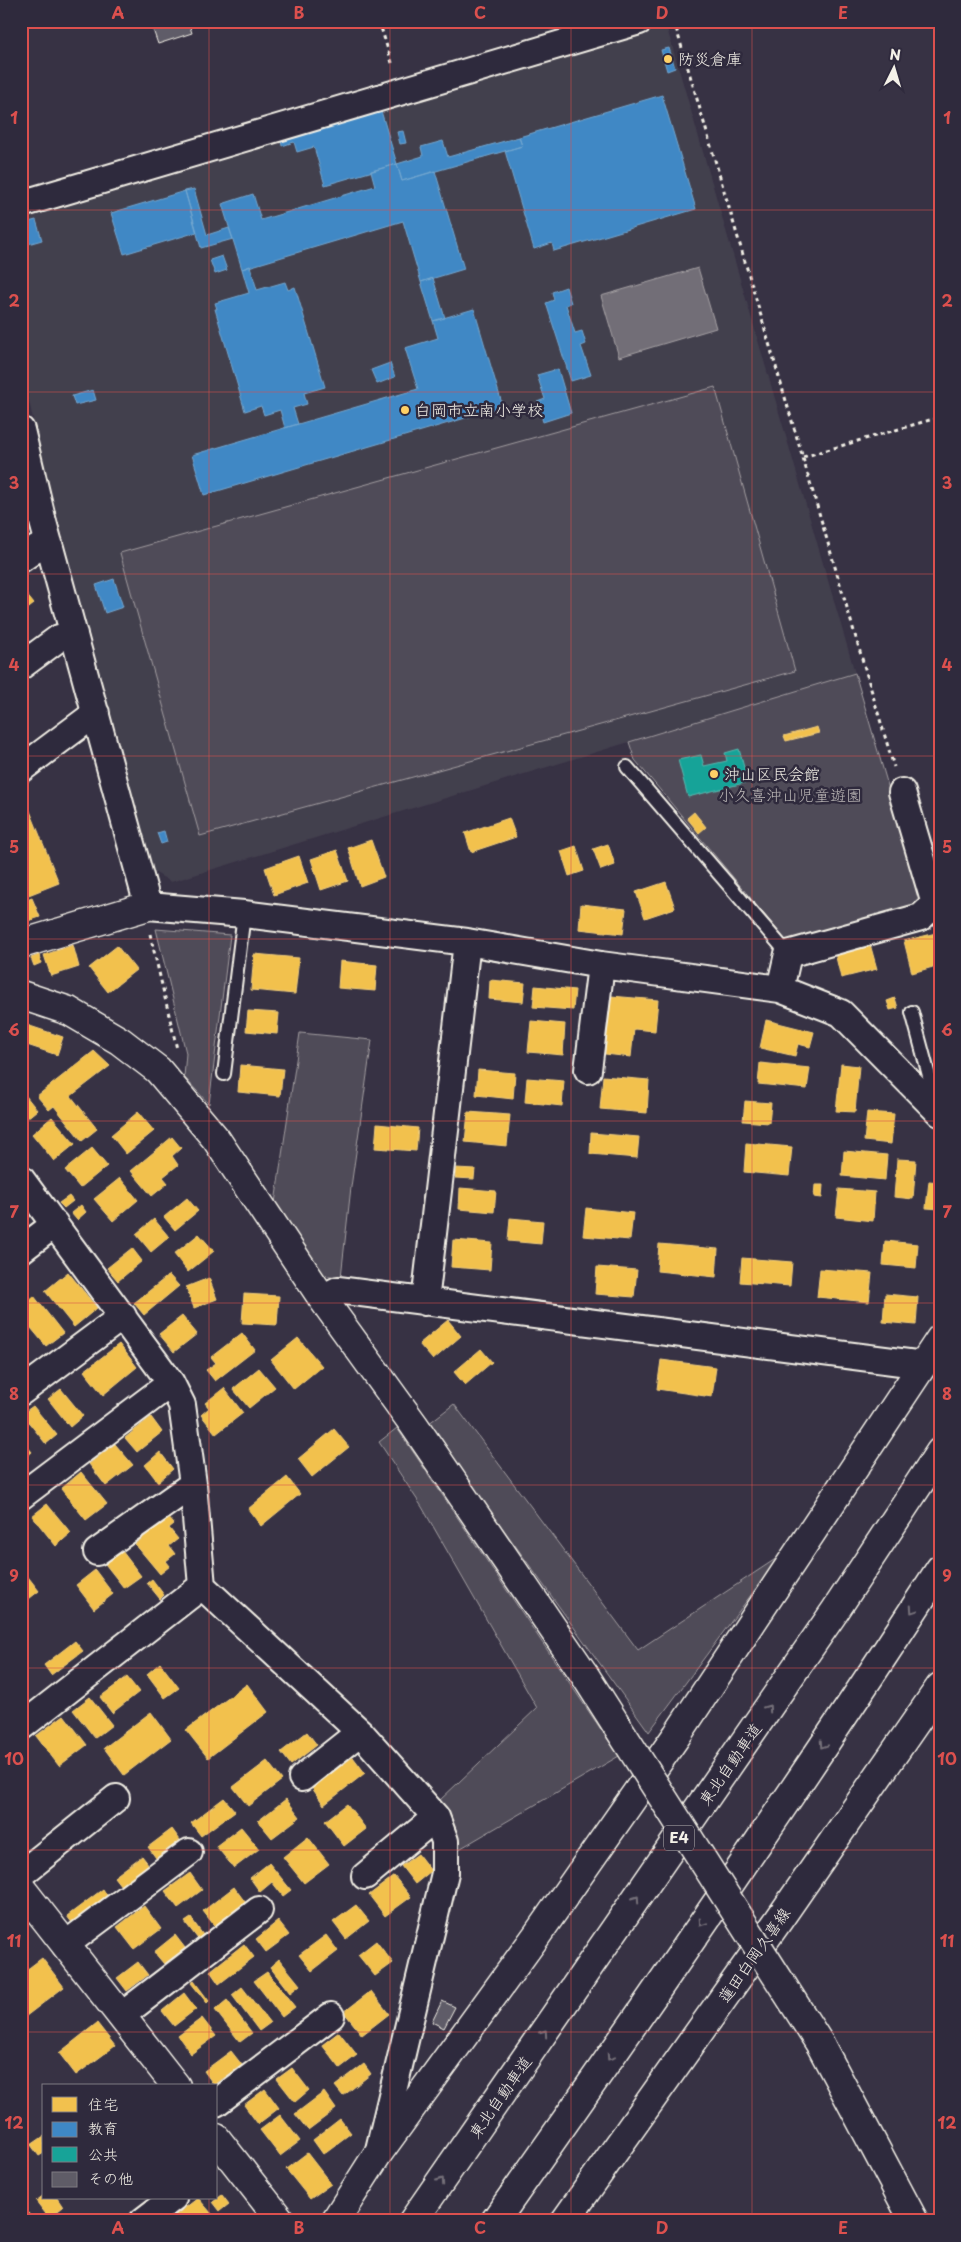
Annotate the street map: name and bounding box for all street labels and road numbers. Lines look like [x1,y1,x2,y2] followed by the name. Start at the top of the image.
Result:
[692,1717,767,1810] street label: 東北自動車道
[664,1826,694,1850] road number: E4
[711,1902,795,2007] street label: 蓮田白岡久喜線
[462,2050,537,2143] street label: 東北自動車道

